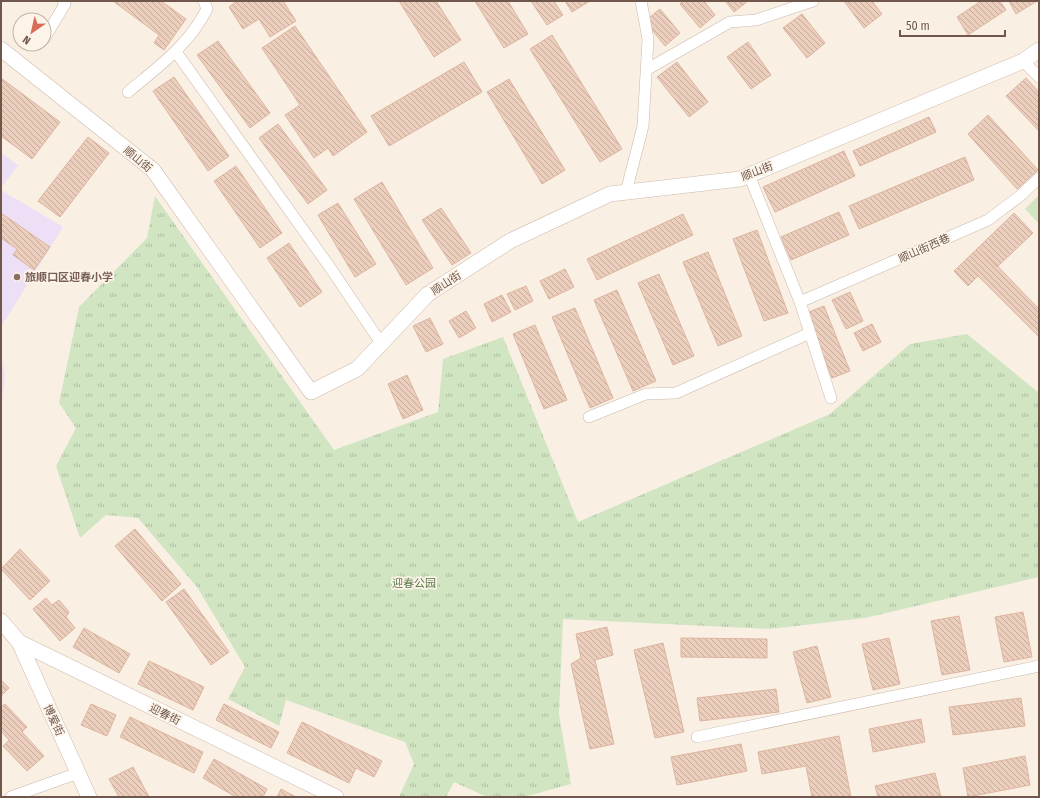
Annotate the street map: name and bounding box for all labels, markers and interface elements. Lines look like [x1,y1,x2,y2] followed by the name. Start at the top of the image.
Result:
[12,12,52,52] north arrow
[900,12,1005,38] scale bar
[906,19,930,33] text: 50 m
[20,33,33,47] text: N
[121,144,154,175] street label: 顺山街
[739,159,775,183] street label: 顺山街
[896,231,952,266] street label: 顺山街西巷
[429,269,464,298] street label: 顺山街
[25,271,113,284] place label: 旅顺口区迎春小学
[12,272,22,282] marker: 旅顺口区迎春小学
[392,577,436,590] park label: 迎春公园
[147,701,182,728] street label: 迎春街
[41,703,66,738] street label: 博爱街

